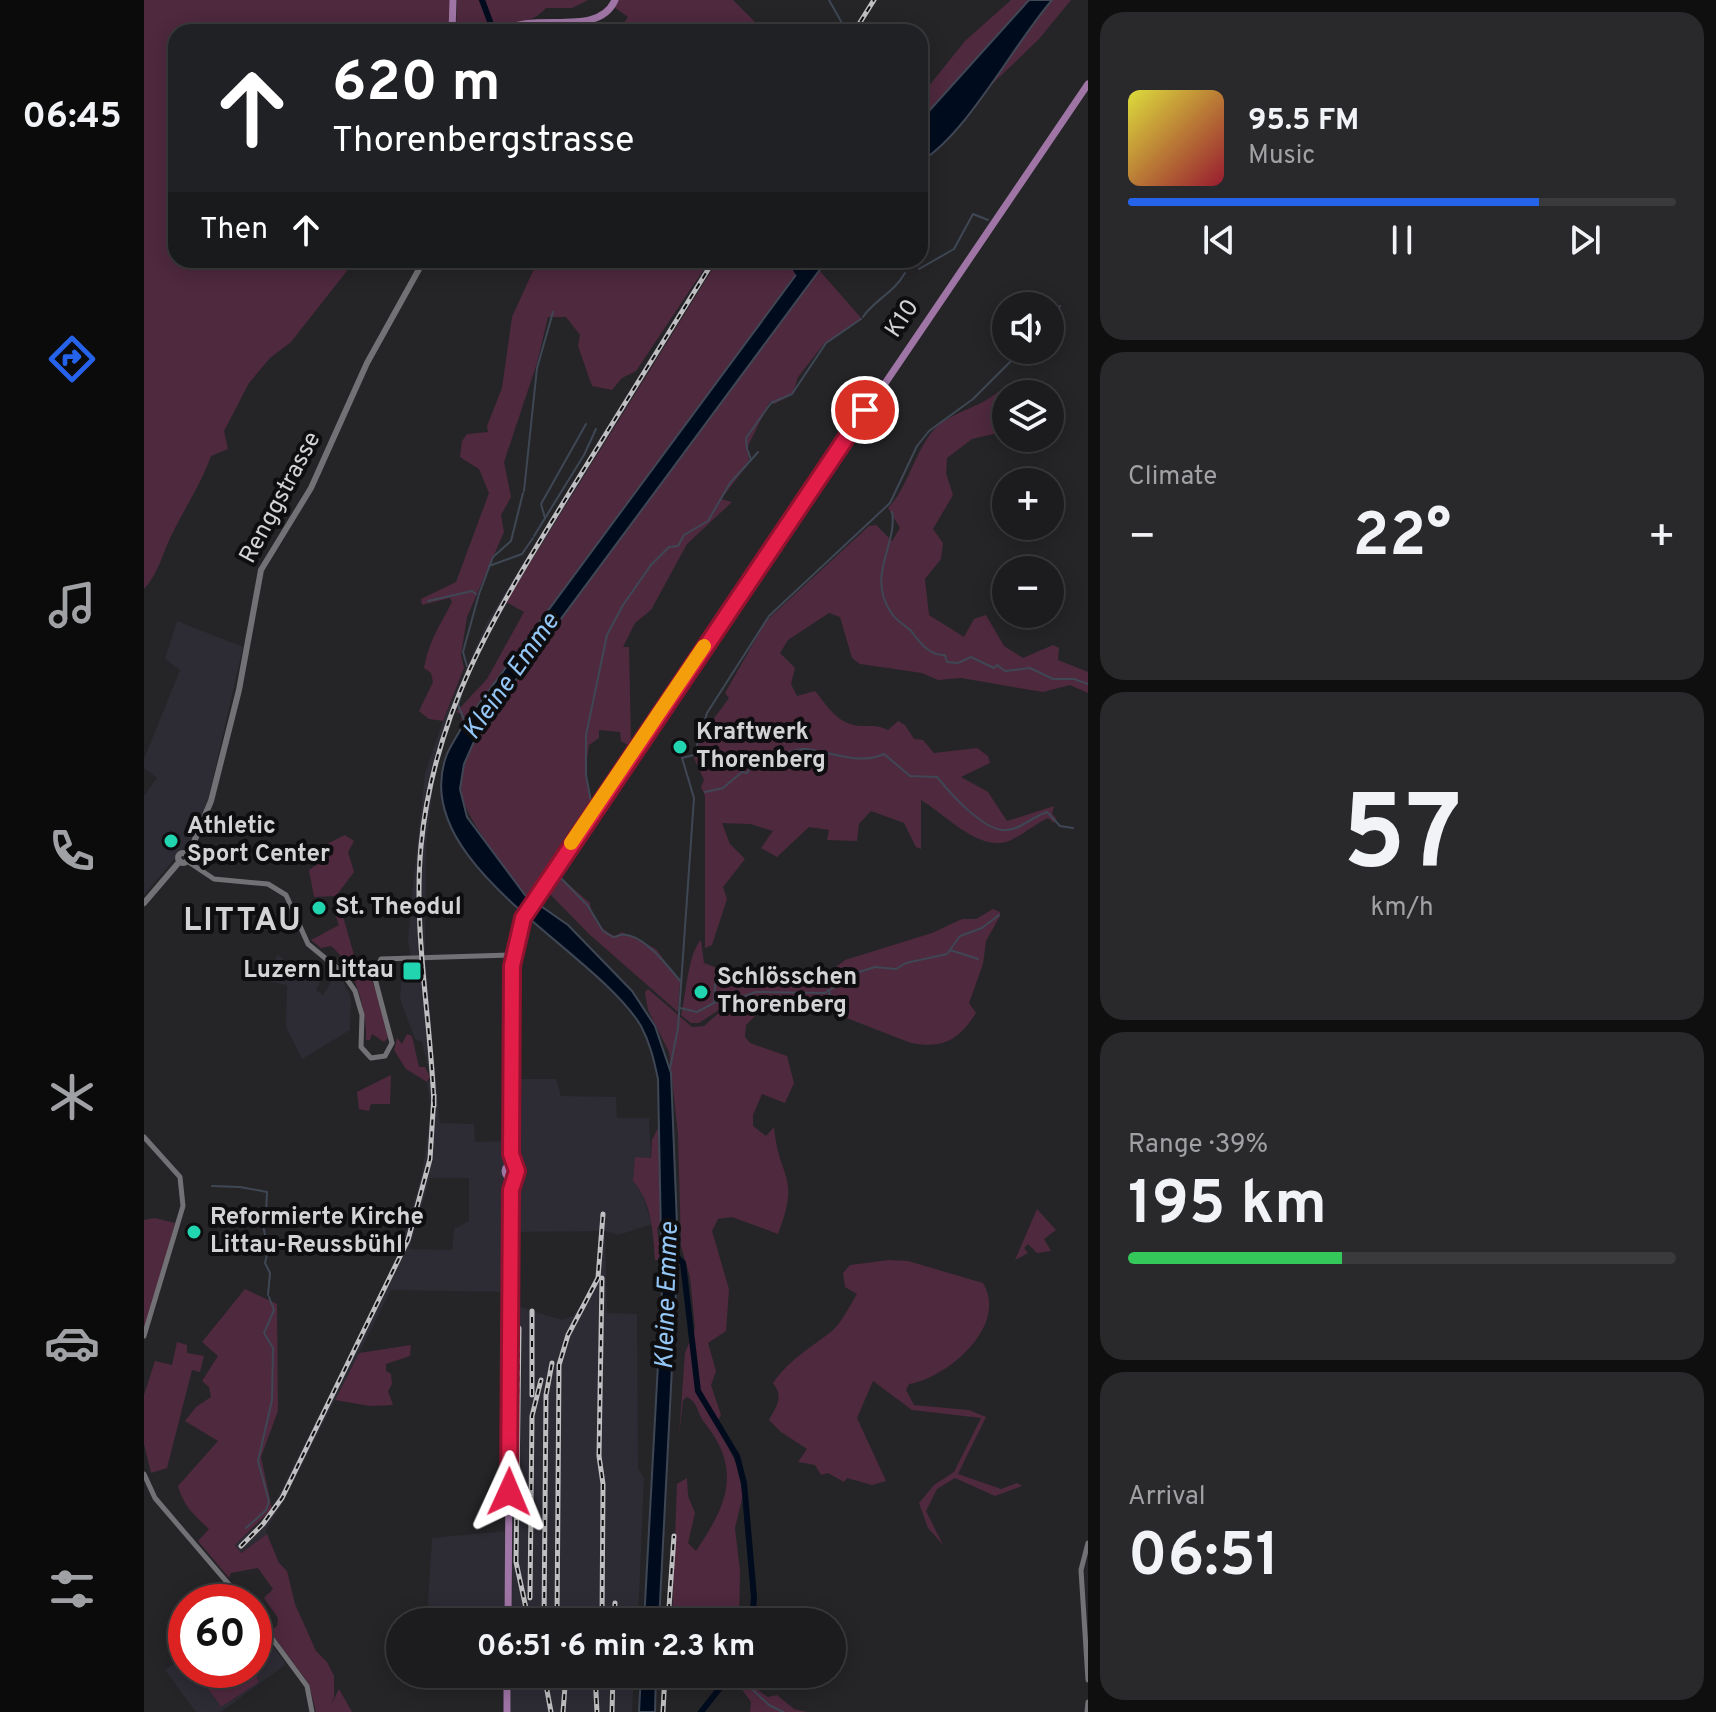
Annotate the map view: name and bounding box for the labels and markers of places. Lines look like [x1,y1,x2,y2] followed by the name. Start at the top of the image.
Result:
[831,376,899,444] pin
[696,718,826,776] place label: Kraftwerk Thorenberg
[671,738,689,756] marker: Kraftwerk Thorenberg
[187,812,330,870] place label: Athletic Sport Center
[162,832,180,850] marker: Athletic Sport Center
[335,893,462,923] place label: St. Theodul
[310,899,328,917] marker: St. Theodul
[243,956,394,986] place label: Luzern Littau
[401,960,423,982] marker: Luzern Littau
[717,963,857,1021] place label: Schlösschen Thorenberg
[692,983,710,1001] marker: Schlösschen Thorenberg
[210,1203,424,1261] place label: Reformierte Kirche Littau-Reussbühl
[185,1223,203,1241] marker: Reformierte Kirche Littau-Reussbühl

